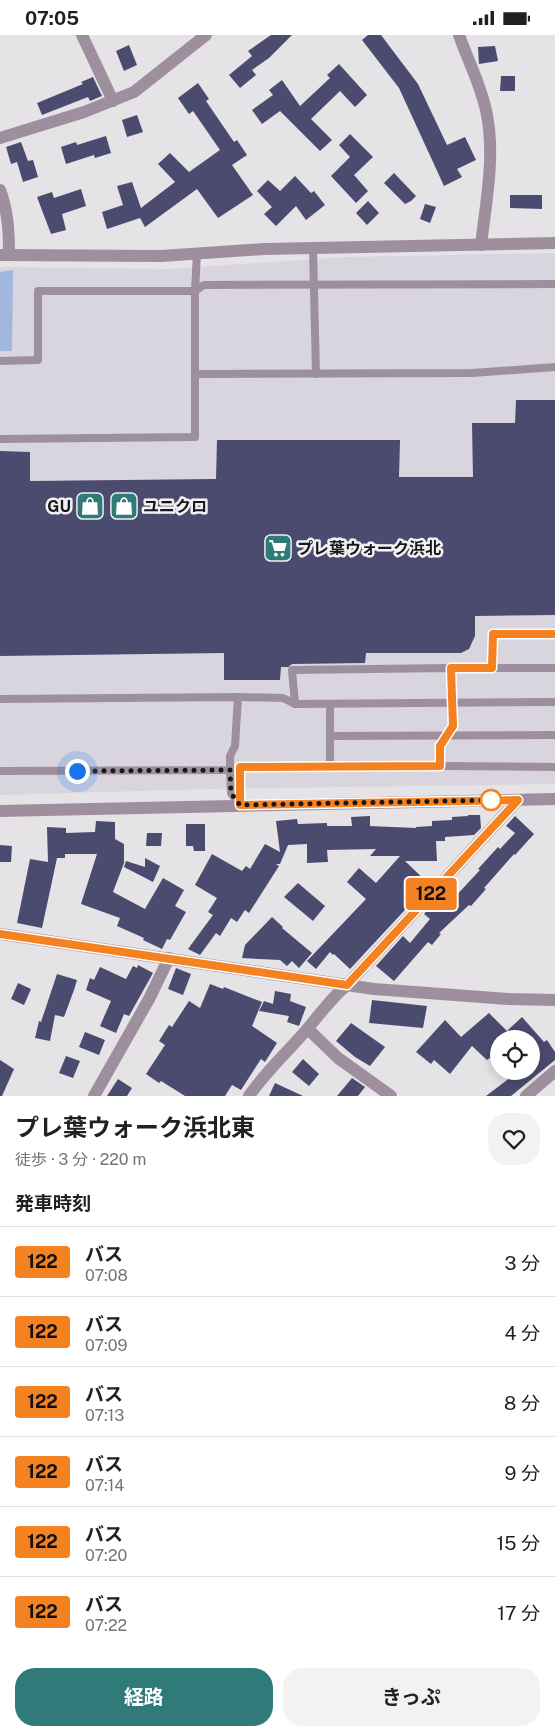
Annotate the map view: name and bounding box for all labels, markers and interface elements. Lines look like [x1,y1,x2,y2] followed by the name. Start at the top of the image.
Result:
[25,7,79,29] text: 07:05
[75,491,105,521] shop icon: GU
[109,491,139,521] shop icon: ユニクロ
[47,497,71,516] place label: GU
[143,497,207,516] place label: ユニクロ
[263,533,293,563] supermarket icon: プレ葉ウォーク浜北
[297,539,441,558] place label: プレ葉ウォーク浜北
[65,759,90,784] your location
[480,789,502,811] unlabelled marker
[402,878,460,910] line badge: 122
[416,883,446,904] text: 122
[490,1030,540,1080] map controls
[490,1030,540,1080] button: locate
[15,1113,255,1141] text: プレ葉ウォーク浜北東
[488,1113,540,1165] button: heart
[15,1150,146,1169] text: 徒歩 · 3 分 · 220 m
[15,1192,91,1214] text: 発車時刻
[85,1243,123,1265] text: バス
[27,1251,58,1272] text: 122
[504,1252,540,1274] text: 3 分
[85,1266,128,1285] text: 07:08
[85,1313,123,1335] text: バス
[27,1321,58,1342] text: 122
[504,1322,540,1344] text: 4 分
[85,1336,127,1355] text: 07:09
[85,1383,123,1405] text: バス
[27,1391,58,1412] text: 122
[504,1392,540,1414] text: 8 分
[85,1406,124,1425] text: 07:13
[85,1453,123,1475] text: バス
[27,1461,58,1482] text: 122
[505,1462,540,1484] text: 9 分
[85,1476,124,1495] text: 07:14
[85,1523,123,1545] text: バス
[27,1531,58,1552] text: 122
[496,1532,540,1554] text: 15 分
[85,1546,127,1565] text: 07:20
[85,1593,123,1615] text: バス
[27,1601,58,1622] text: 122
[497,1602,540,1624] text: 17 分
[85,1616,127,1635] text: 07:22
[15,1668,273,1726] button: 経路
[283,1668,540,1726] button: きっぷ

